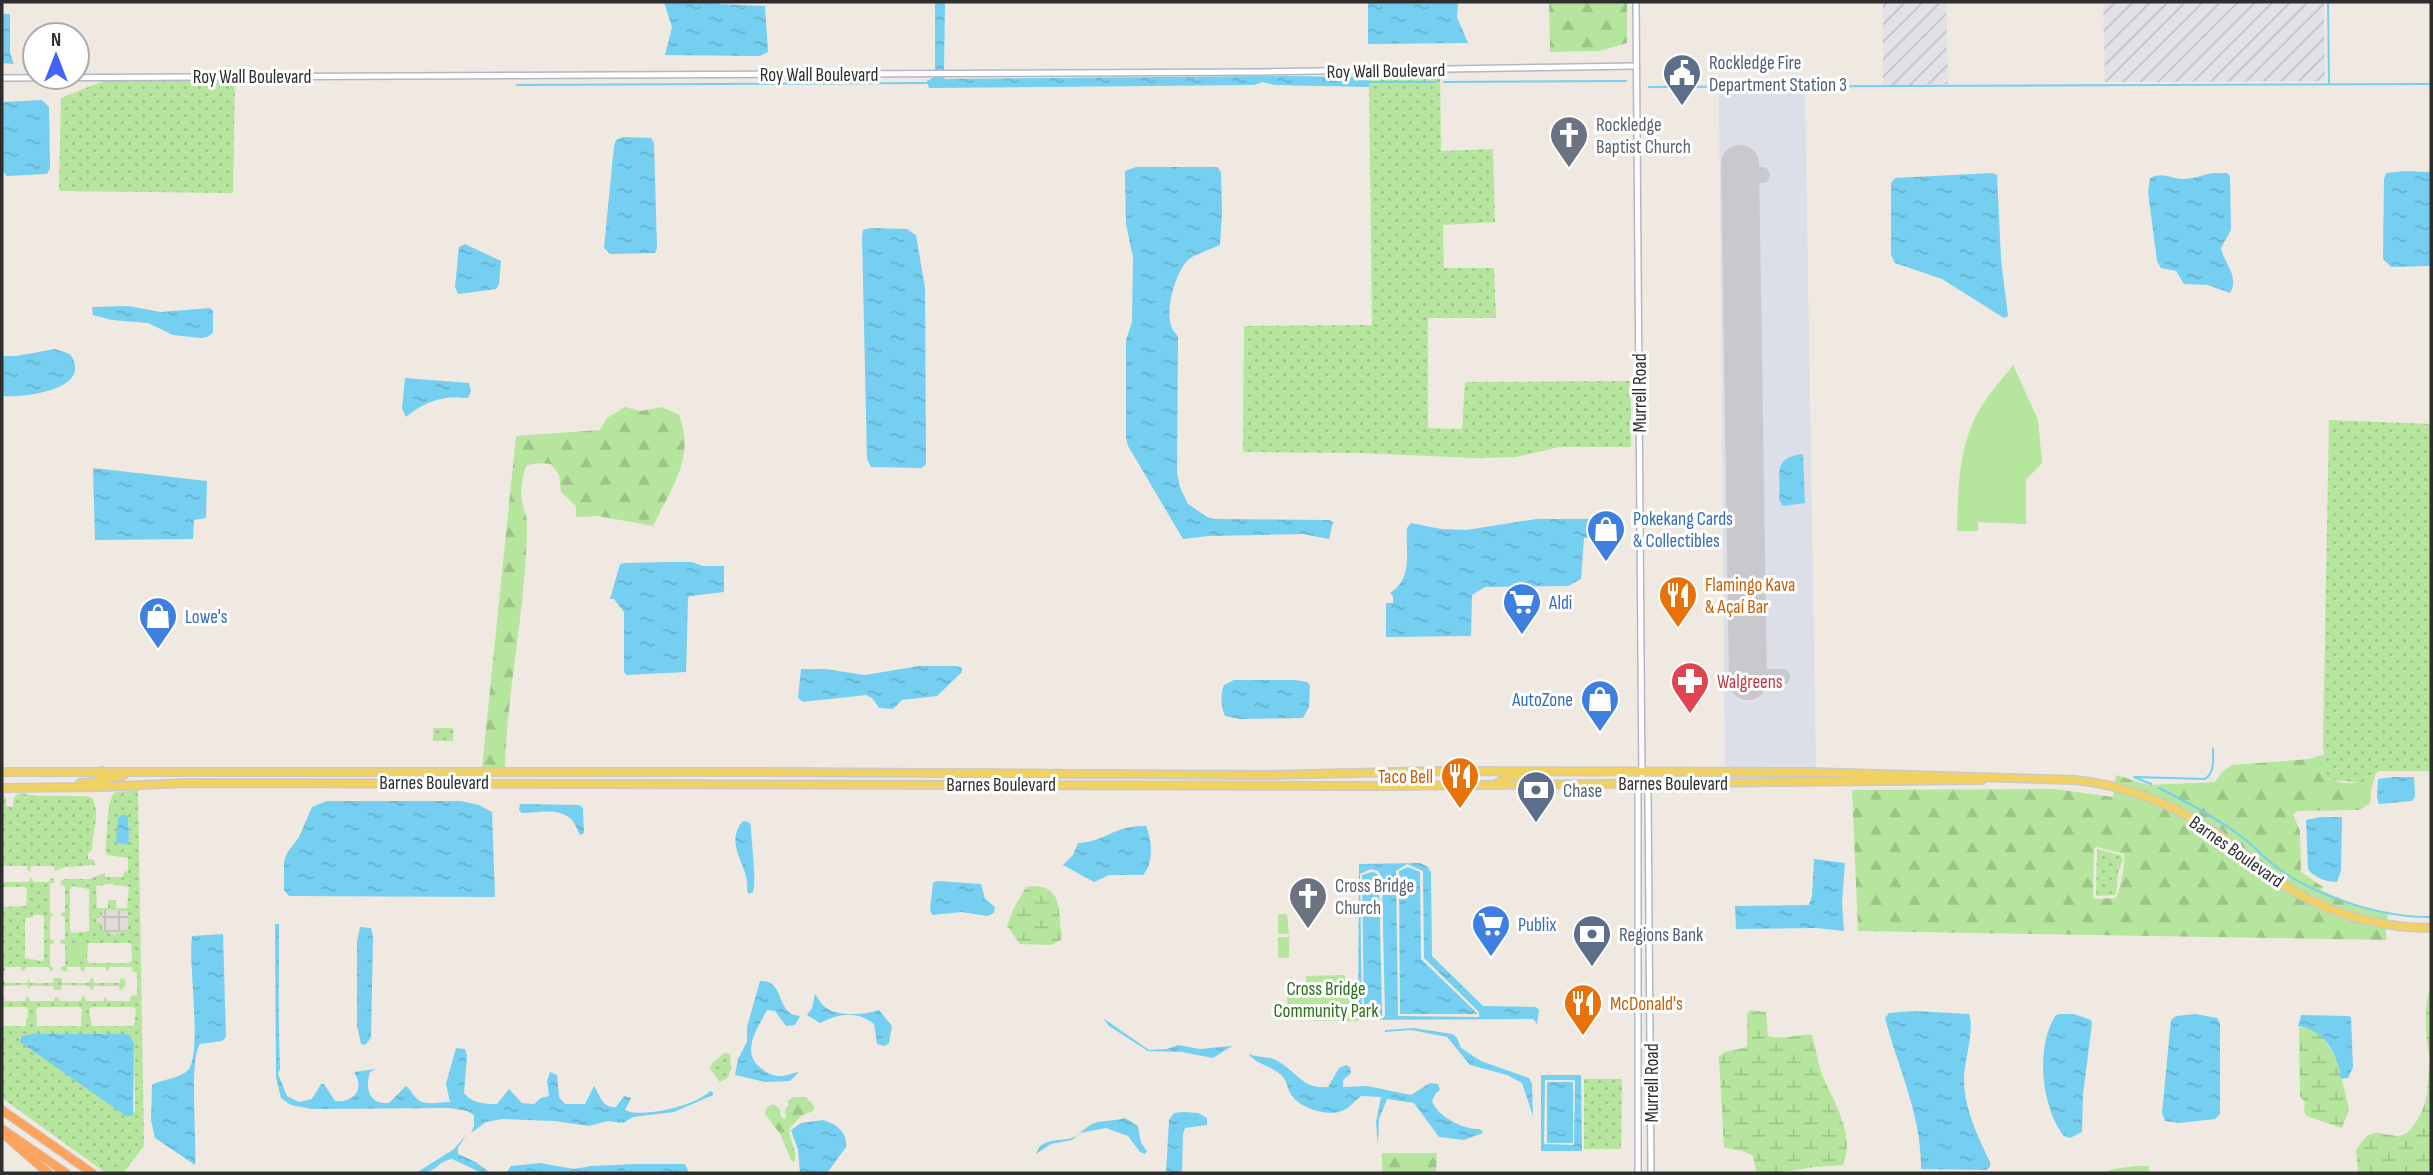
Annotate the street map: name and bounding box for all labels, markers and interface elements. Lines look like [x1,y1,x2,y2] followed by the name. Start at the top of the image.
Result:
[21,21,91,91] north arrow
[51,29,61,52] text: N
[1661,52,1703,107] public building icon: Rockledge Fire Department Station 3
[1709,52,1847,97] place label: Rockledge Fire Department Station 3
[1326,59,1446,84] street label: Roy Wall Boulevard
[760,64,878,87] street label: Roy Wall Boulevard
[193,66,311,89] street label: Roy Wall Boulevard
[1548,114,1590,169] church icon: Rockledge Baptist Church
[1596,114,1691,159] place label: Rockledge Baptist Church
[1629,353,1652,433] street label: Murrell Road
[1585,508,1627,563] shop icon: Pokekang Cards & Collectibles
[1633,508,1733,553] place label: Pokekang Cards & Collectibles
[1657,574,1699,629] restaurant icon: Flamingo Kava & Açaí Bar
[1705,574,1795,619] place label: Flamingo Kava & Açaí Bar
[1501,581,1543,636] supermarket icon: Aldi
[1548,592,1572,615] place label: Aldi
[137,595,179,650] shop icon: Lowe's
[185,606,228,629] place label: Lowe's
[1669,660,1711,715] pharmacy icon: Walgreens
[1717,671,1783,694] place label: Walgreens
[1579,678,1621,733] shop icon: AutoZone
[1511,689,1573,712] place label: AutoZone
[1439,755,1481,810] restaurant icon: Taco Bell
[1378,766,1433,789] place label: Taco Bell
[1515,769,1557,824] bank icon: Chase
[379,772,489,795] street label: Barnes Boulevard
[1618,773,1728,796] street label: Barnes Boulevard
[946,774,1056,797] street label: Barnes Boulevard
[1563,780,1602,803] place label: Chase
[2185,811,2288,893] street label: Barnes Boulevard
[1287,875,1329,930] church icon: Cross Bridge Church
[1335,875,1414,920] place label: Cross Bridge Church
[1470,903,1512,958] supermarket icon: Publix
[1571,913,1613,968] bank icon: Regions Bank
[1518,914,1556,937] place label: Publix
[1619,924,1704,947] place label: Regions Bank
[1274,978,1379,1023] park label: Cross Bridge Community Park
[1562,982,1604,1037] restaurant icon: McDonald's
[1610,993,1683,1016] place label: McDonald's
[1641,1043,1664,1123] street label: Murrell Road

